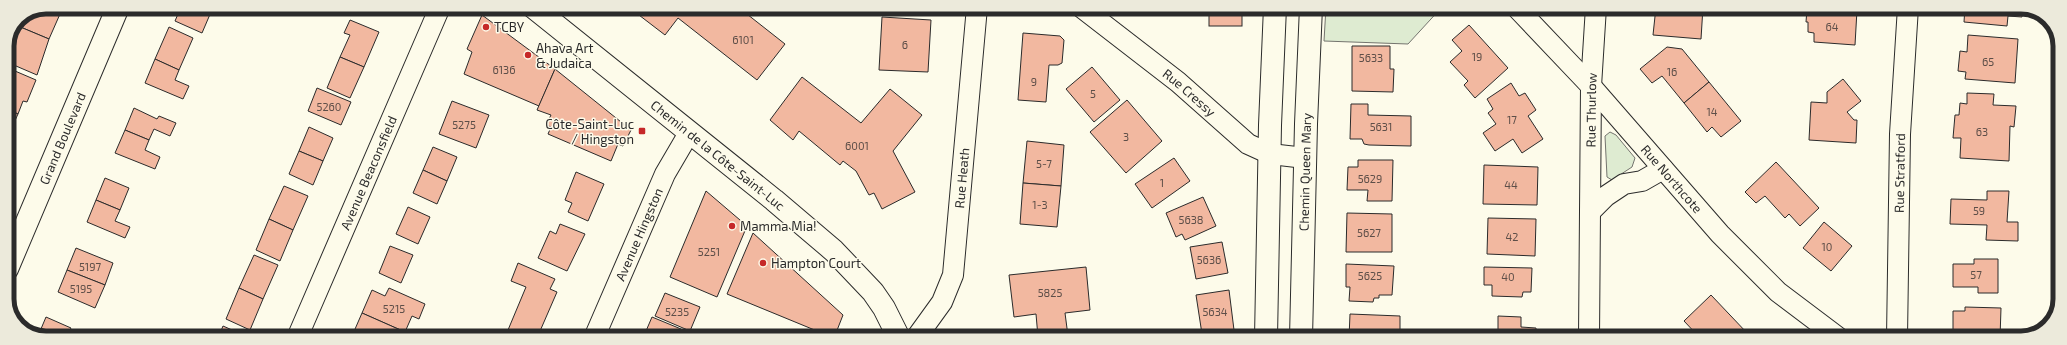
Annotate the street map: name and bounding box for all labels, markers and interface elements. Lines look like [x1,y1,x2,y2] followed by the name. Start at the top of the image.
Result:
[494,19,525,35] place label: TCBY
[1825,20,1839,33] house number: 64
[481,22,491,32] marker: TCBY
[732,33,754,46] house number: 6101
[902,38,908,51] house number: 6
[536,40,594,71] place label: Ahava Art & Judaica
[523,50,533,60] marker: Ahava Art & Judaica
[1472,50,1482,63] house number: 19
[1359,51,1383,64] house number: 5633
[1982,55,1994,68] house number: 65
[492,63,516,76] house number: 6136
[1160,65,1219,120] street label: Rue Cressy
[1667,65,1677,78] house number: 16
[1583,72,1600,147] street label: Rue Thurlow
[1031,75,1037,88] house number: 9
[1090,87,1096,100] house number: 5
[36,90,89,187] street label: Grand Boulevard
[648,97,788,214] street label: Chemin de la Côte-Saint-Luc
[316,100,342,113] house number: 5260
[1706,105,1718,118] house number: 14
[1295,112,1314,231] street label: Chemin Queen Mary
[337,113,400,232] street label: Avenue Beaconsfield
[1507,113,1517,126] house number: 17
[545,116,634,147] place label: Côte-Saint-Luc / Hingston
[452,118,476,131] house number: 5275
[1370,120,1392,133] house number: 5631
[1976,125,1988,138] house number: 63
[637,126,647,136] marker: Côte-Saint-Luc / Hingston
[1123,130,1129,143] house number: 3
[1891,133,1908,213] street label: Rue Stratford
[845,139,869,152] house number: 6001
[1638,141,1706,216] street label: Rue Northcote
[951,147,972,209] street label: Rue Heath
[1036,157,1052,170] house number: 5-7
[1358,172,1382,185] house number: 5629
[1160,176,1164,189] house number: 1
[1504,178,1518,191] house number: 44
[612,185,666,283] street label: Avenue Hingston
[1032,198,1048,211] house number: 1-3
[1973,204,1985,217] house number: 59
[1179,213,1203,226] house number: 5638
[740,218,817,234] place label: Mamma Mia!
[727,221,737,231] marker: Mamma Mia!
[1357,226,1381,239] house number: 5627
[1506,230,1518,243] house number: 42
[1821,240,1833,253] house number: 10
[698,245,720,258] house number: 5251
[1197,253,1221,266] house number: 5636
[771,255,861,271] place label: Hampton Court
[758,258,768,268] marker: Hampton Court
[79,260,101,273] house number: 5197
[1970,268,1982,281] house number: 57
[1358,269,1382,282] house number: 5625
[1501,270,1515,283] house number: 40
[70,282,92,295] house number: 5195
[1038,286,1062,299] house number: 5825
[383,302,405,315] house number: 5215
[665,305,689,318] house number: 5235
[1202,305,1228,318] house number: 5634

